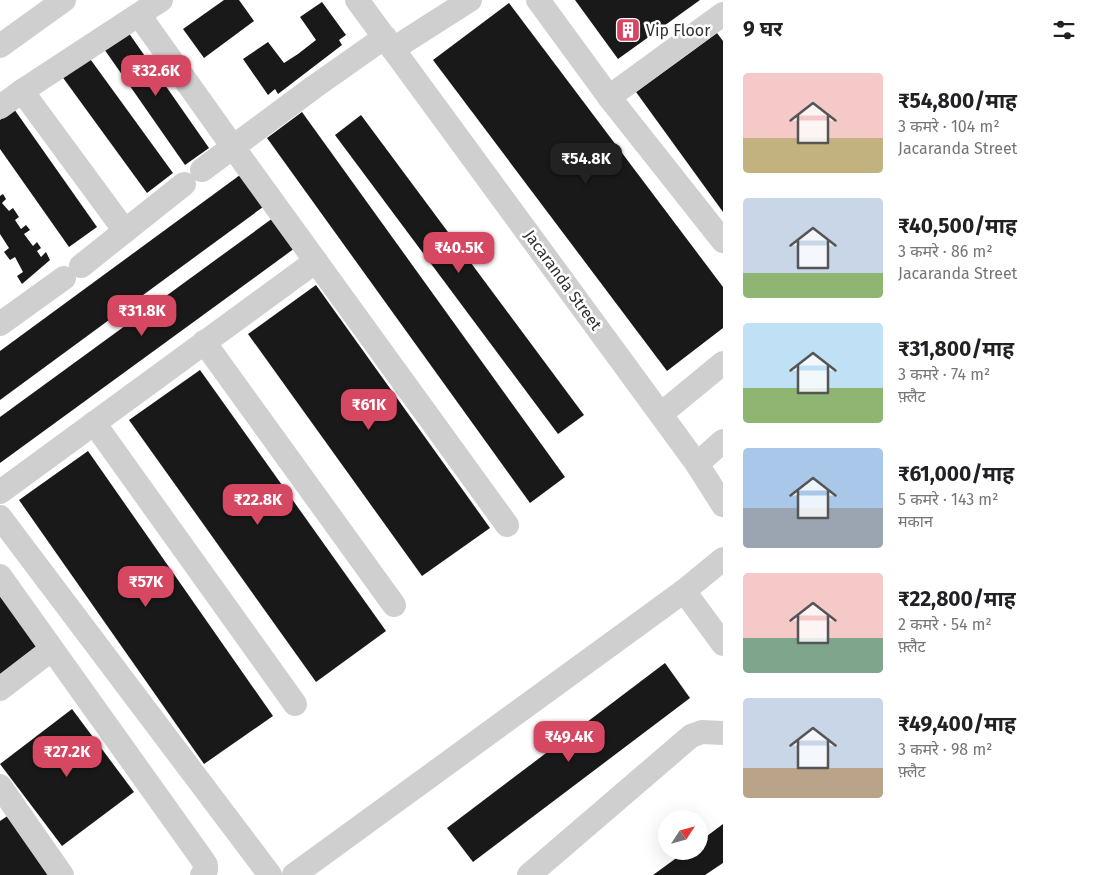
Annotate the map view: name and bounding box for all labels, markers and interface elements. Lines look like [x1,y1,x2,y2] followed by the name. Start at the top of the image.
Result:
[743,16,783,42] text: 9 घर
[1050,16,1078,44] icon: filters
[615,17,641,43] building icon: Vip Floor
[646,21,711,40] place label: Vip Floor
[115,54,197,97] pin: ₹32.6K
[132,61,180,80] text: ₹32.6K
[898,88,1017,114] text: ₹54,800/माह
[783,93,843,153] icon: home
[898,117,1000,136] text: 3 कमरे · 104 m²
[898,139,1017,158] text: Jacaranda Street
[545,142,627,185] pin: ₹54.8K
[561,149,611,168] text: ₹54.8K
[898,213,1017,239] text: ₹40,500/माह
[783,218,843,278] icon: home
[520,226,606,334] street label: Jacaranda Street
[418,232,500,274] pin: ₹40.5K
[434,238,484,257] text: ₹40.5K
[898,242,993,261] text: 3 कमरे · 86 m²
[898,264,1017,283] text: Jacaranda Street
[101,294,183,337] pin: ₹31.8K
[118,301,166,320] text: ₹31.8K
[898,336,1014,362] text: ₹31,800/माह
[783,343,843,403] icon: home
[898,365,990,384] text: 3 कमरे · 74 m²
[898,387,926,406] text: फ़्लैट
[339,388,399,431] pin: ₹61K
[352,395,386,414] text: ₹61K
[898,461,1014,487] text: ₹61,000/माह
[783,468,843,528] icon: home
[217,484,299,526] pin: ₹22.8K
[234,490,282,509] text: ₹22.8K
[898,490,998,509] text: 5 कमरे · 143 m²
[898,512,933,531] text: मकान
[116,566,176,608] pin: ₹57K
[129,572,163,591] text: ₹57K
[898,586,1016,612] text: ₹22,800/माह
[783,593,843,653] icon: home
[898,615,992,634] text: 2 कमरे · 54 m²
[898,637,926,656] text: फ़्लैट
[898,711,1016,737] text: ₹49,400/माह
[783,718,843,778] icon: home
[528,720,610,763] pin: ₹49.4K
[545,727,593,746] text: ₹49.4K
[26,736,108,778] pin: ₹27.2K
[898,740,992,759] text: 3 कमरे · 98 m²
[44,742,90,761] text: ₹27.2K
[898,762,926,781] text: फ़्लैट
[658,810,708,860] north arrow
[658,810,708,860] map controls

